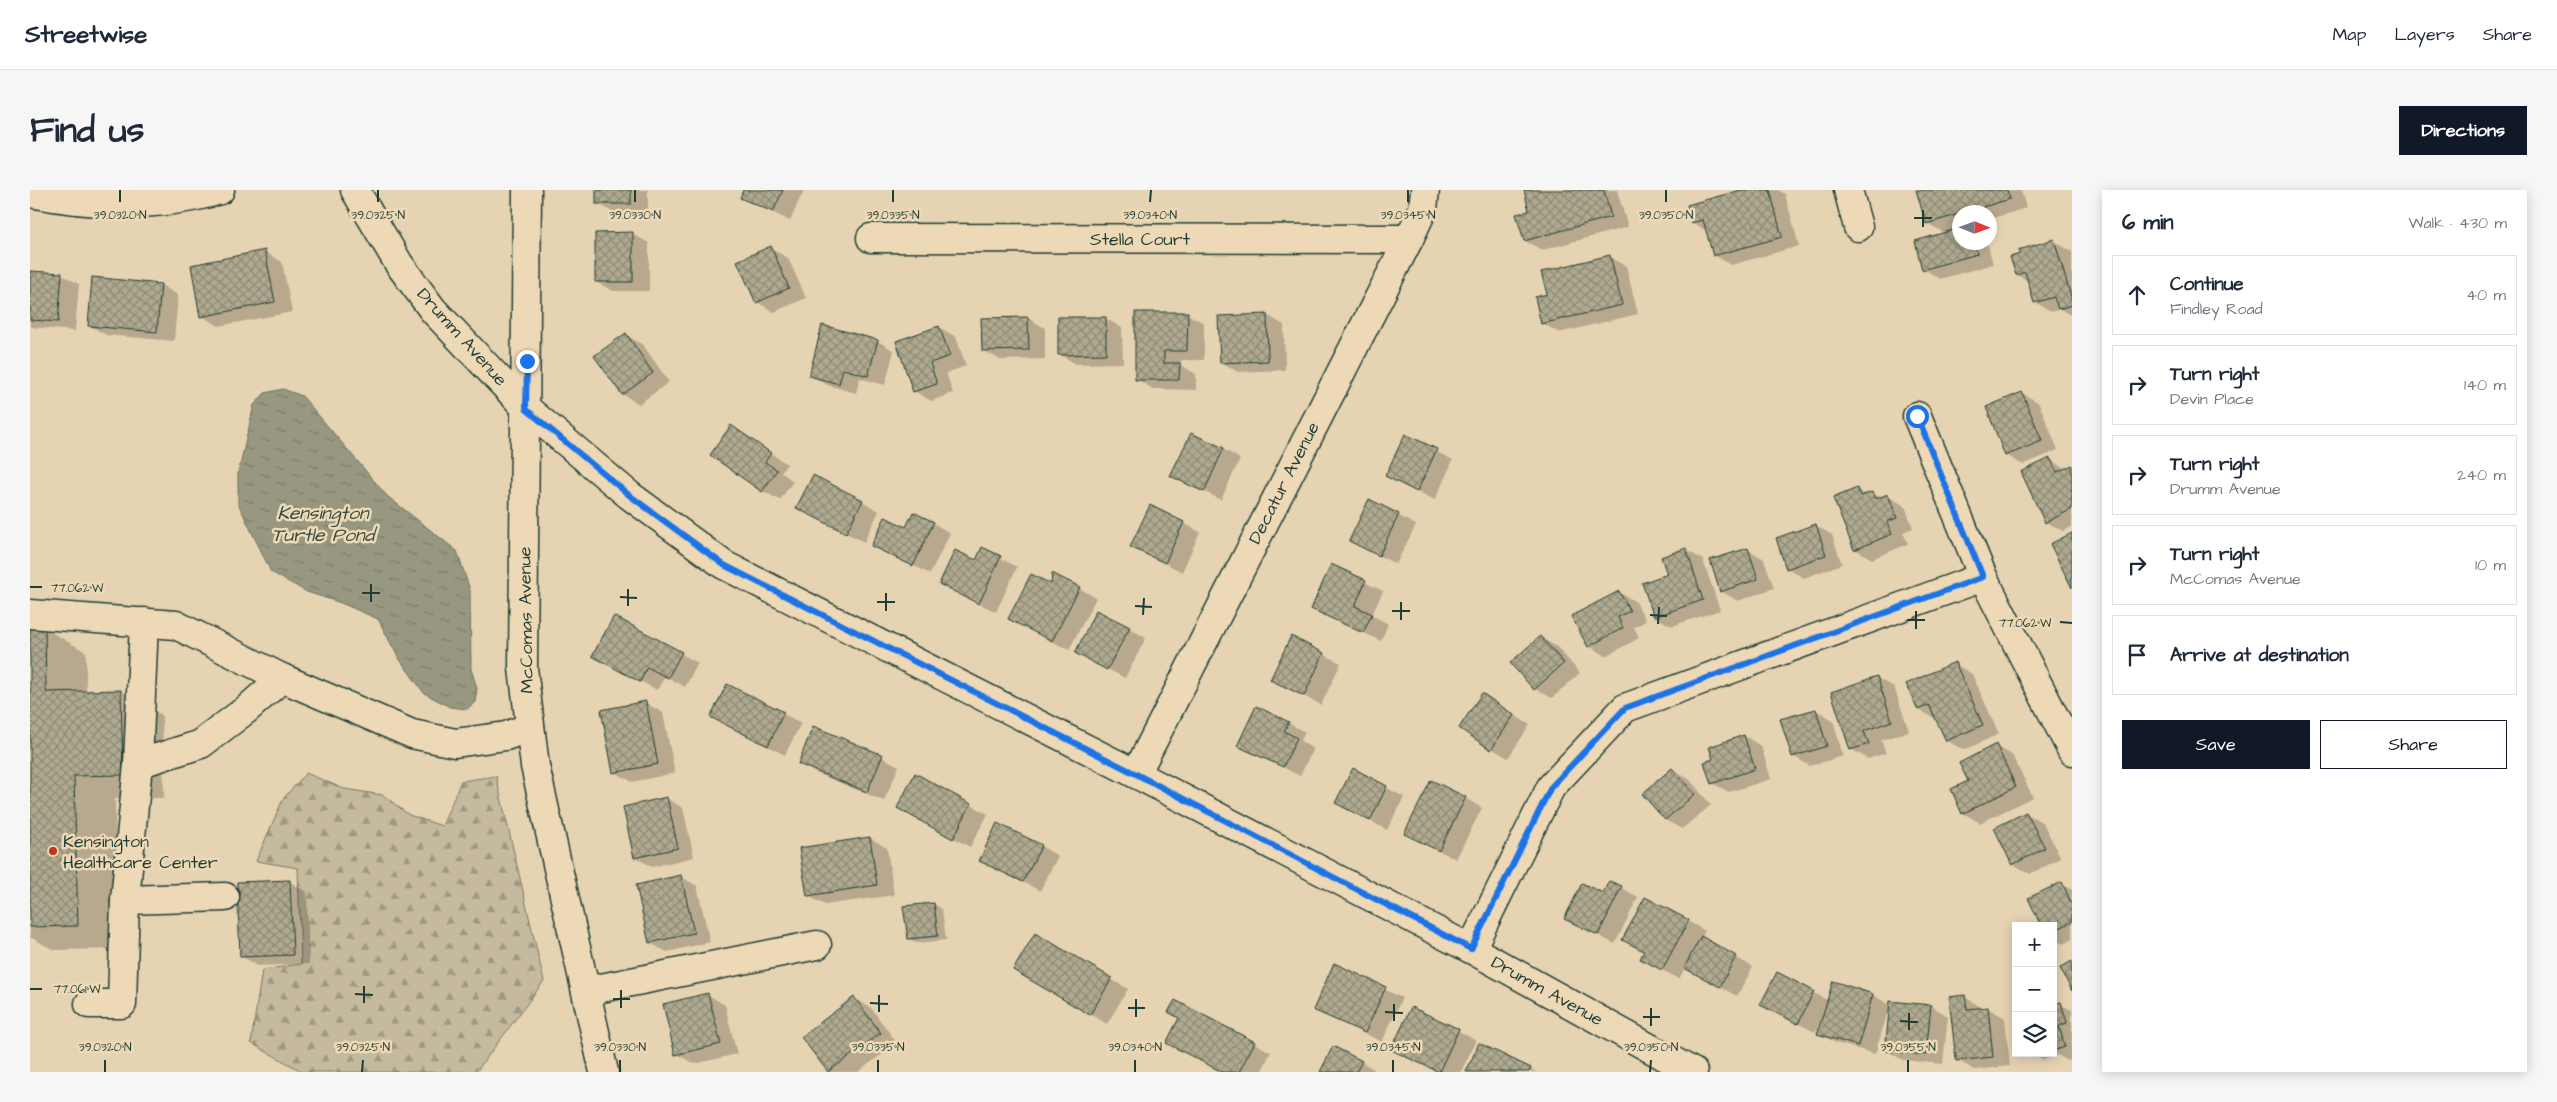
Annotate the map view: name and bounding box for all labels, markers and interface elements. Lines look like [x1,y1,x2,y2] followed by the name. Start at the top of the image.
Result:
[25,18,147,52] text: Streetwise
[2332,22,2366,47] text: Map
[2394,22,2455,47] text: Layers
[2483,22,2532,47] text: Share
[30,106,144,155] text: Find us
[2399,106,2527,155] button: Directions
[1952,205,1997,250] north arrow
[94,207,147,224] text: 39.0320°N
[351,207,405,224] text: 39.0325°N
[609,207,662,224] text: 39.0330°N
[866,207,920,224] text: 39.0335°N
[1123,207,1178,224] text: 39.0340°N
[1380,207,1436,224] text: 39.0345°N
[1639,207,1694,224] text: 39.0350°N
[2122,208,2174,237] text: 6 min
[2408,212,2507,234] text: Walk · 430 m
[1090,227,1191,252] street label: Stella Court
[2170,271,2244,298] text: Continue
[2123,281,2151,309] icon: ahead
[411,282,513,392] street label: Drumm Avenue
[2466,284,2506,306] text: 40 m
[2170,298,2263,320] text: Findley Road
[516,350,539,373] route end
[2170,361,2259,388] text: Turn right
[2123,371,2151,399] icon: right
[2464,374,2506,396] text: 140 m
[2170,388,2254,410] text: Devin Place
[1906,405,1929,428] route start
[1242,417,1326,548] street label: Decatur Avenue
[2170,451,2259,478] text: Turn right
[2123,461,2151,489] icon: right
[2457,464,2506,486] text: 240 m
[2170,478,2281,500] text: Drumm Avenue
[272,500,379,549] water label: Kensington Turtle Pond
[2170,541,2259,568] text: Turn right
[512,546,540,694] street label: McComas Avenue
[2123,551,2151,579] icon: right
[2475,554,2506,576] text: 10 m
[2170,568,2301,590] text: McComas Avenue
[51,580,104,597] text: 77.062°W
[1999,615,2052,632] text: 77.062°W
[2123,641,2151,669] icon: arrive
[2170,642,2349,669] text: Arrive at destination
[2122,720,2310,769] button: Save
[2320,720,2507,769] button: Share
[63,829,218,875] place label: Kensington Healthcare Center
[47,845,59,857] marker: Kensington Healthcare Center
[2012,922,2057,1057] map controls
[2012,922,2057,967] button: +
[1487,950,1608,1032] street label: Drumm Avenue
[2012,967,2057,1012] button: −
[53,981,101,998] text: 77.061°W
[2012,1012,2057,1057] button: layers
[79,1039,132,1056] text: 39.0320°N
[336,1039,390,1056] text: 39.0325°N
[594,1039,647,1056] text: 39.0330°N
[851,1039,905,1056] text: 39.0335°N
[1108,1039,1163,1056] text: 39.0340°N
[1365,1039,1421,1056] text: 39.0345°N
[1624,1039,1679,1056] text: 39.0350°N
[1880,1039,1936,1056] text: 39.0355°N

